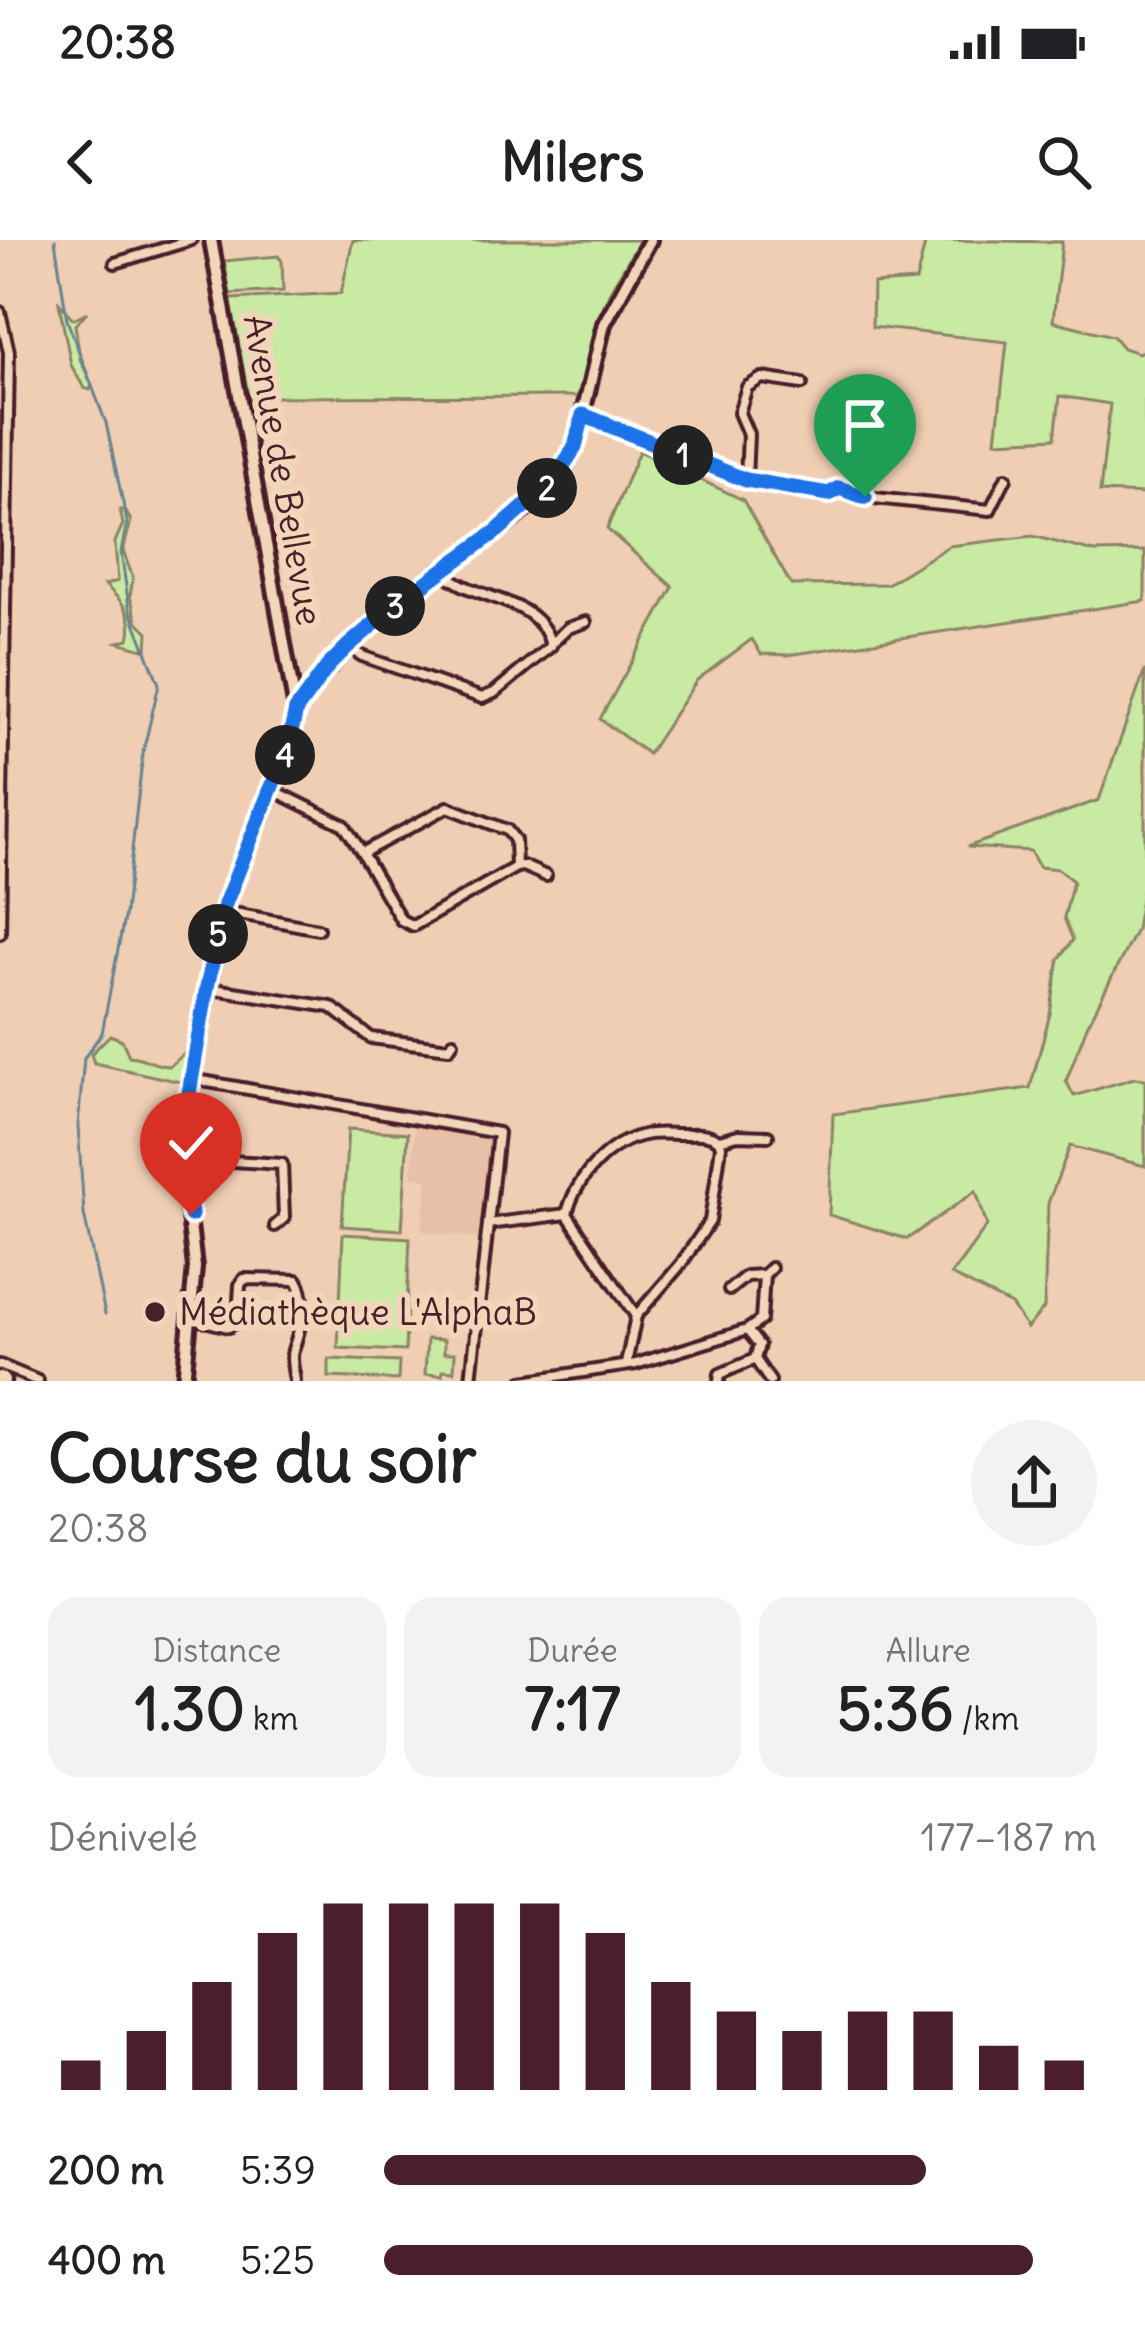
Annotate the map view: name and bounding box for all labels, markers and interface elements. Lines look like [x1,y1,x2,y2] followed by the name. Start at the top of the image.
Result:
[60,14,176,70] text: 20:38
[501,128,644,196] text: Milers
[48,129,114,195] icon: back
[1031,129,1097,195] icon: search
[234,311,332,629] street label: Avenue de Bellevue
[814,374,916,497] pin
[832,392,898,458] icon: arrive
[653,425,713,485] pin: 1
[676,434,690,476] text: 1
[517,458,577,518] pin: 2
[538,467,556,509] text: 2
[365,576,425,636] pin: 3
[386,585,404,627] text: 3
[255,725,315,785] pin: 4
[275,734,295,776] text: 4
[188,904,248,964] pin: 5
[209,913,227,955] text: 5
[140,1092,242,1215] pin
[158,1110,224,1176] icon: check
[179,1290,537,1335] place label: Médiathèque L'AlphaB
[142,1299,168,1325] marker: Médiathèque L'AlphaB
[48,1417,477,1500] text: Course du soir
[971,1420,1097,1546] button: share
[48,1504,148,1553] text: 20:38
[152,1629,281,1671] text: Distance
[527,1629,618,1671] text: Durée
[885,1629,971,1671] text: Allure
[135,1671,245,1746] text: 1.30
[524,1671,621,1746] text: 7:17
[837,1671,954,1746] text: 5:36
[245,1697,299,1739] text: km
[954,1697,1019,1739] text: /km
[48,1813,198,1862] text: Dénivelé
[921,1813,1097,1862] text: 177–187 m
[48,2146,164,2195] text: 200 m
[240,2146,316,2195] text: 5:39
[48,2236,165,2285] text: 400 m
[240,2236,315,2285] text: 5:25

